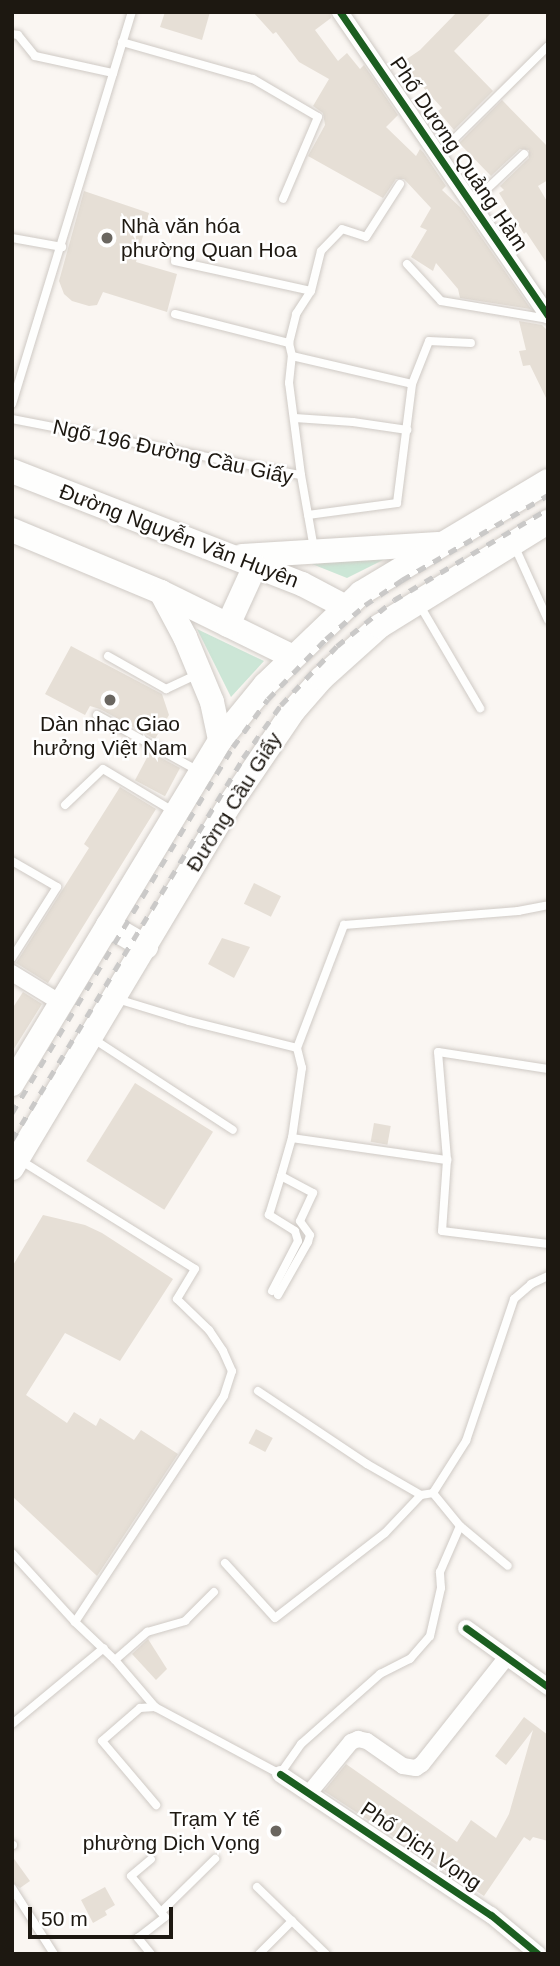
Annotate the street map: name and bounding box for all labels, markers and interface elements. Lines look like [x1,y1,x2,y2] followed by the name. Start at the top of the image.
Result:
[385,52,533,256] street label: Phố Dương Quảng Hàm
[121,213,297,263] place label: Nhà văn hóa phường Quan Hoa
[99,230,115,246] marker: Nhà văn hóa phường Quan Hoa
[51,414,295,490] street label: Ngõ 196 Đường Cầu Giấy
[56,479,302,593] street label: Đường Nguyễn Văn Huyên
[102,692,118,708] marker: Dàn nhạc Giao hưởng Việt Nam
[33,711,187,761] place label: Dàn nhạc Giao hưởng Việt Nam
[181,728,287,876] street label: Đường Cầu Giấy
[356,1796,486,1896] street label: Phố Dịch Vọng
[83,1806,260,1856] place label: Trạm Y tế phường Dịch Vọng
[266,1821,286,1841] marker: Trạm Y tế phường Dịch Vọng
[32,1892,177,1936] scale bar
[41,1907,88,1930] text: 50 m

